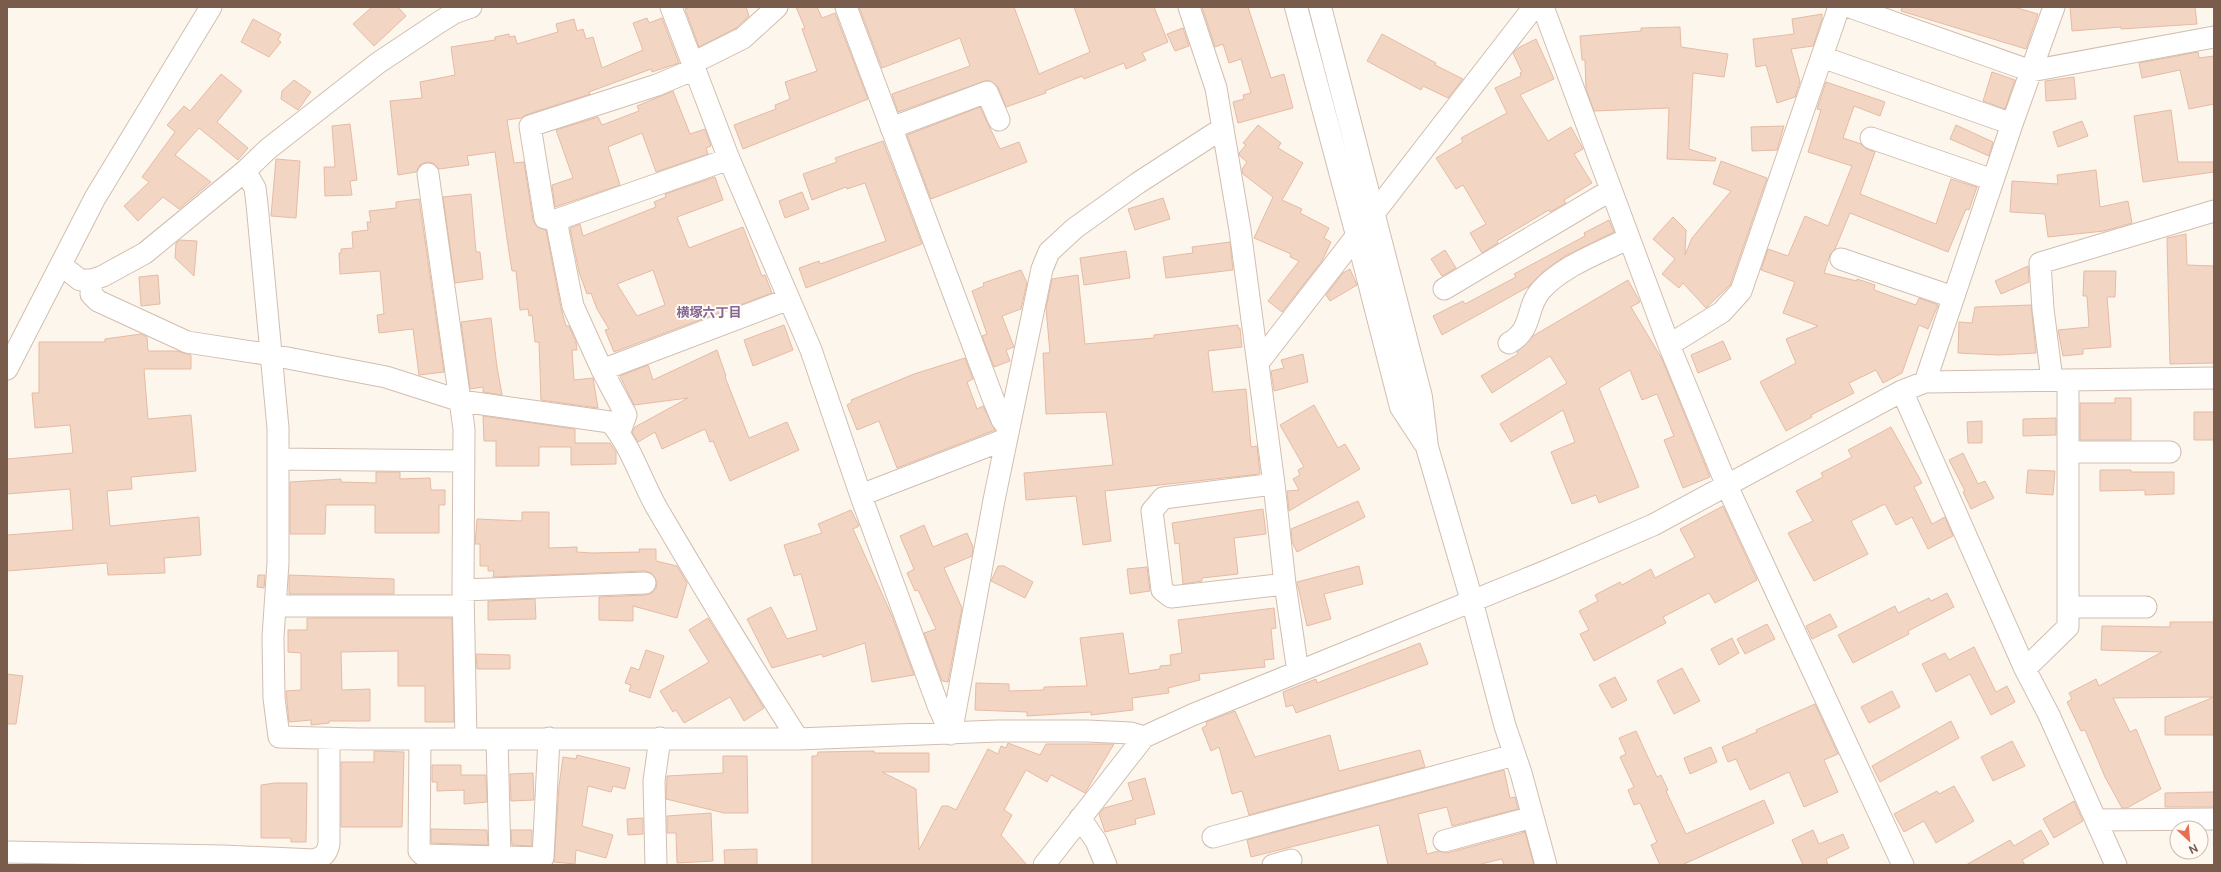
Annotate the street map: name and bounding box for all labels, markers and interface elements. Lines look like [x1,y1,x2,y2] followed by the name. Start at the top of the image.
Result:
[676,305,742,320] district label: 横塚六丁目
[2169,820,2209,860] north arrow
[2187,842,2200,856] text: N

